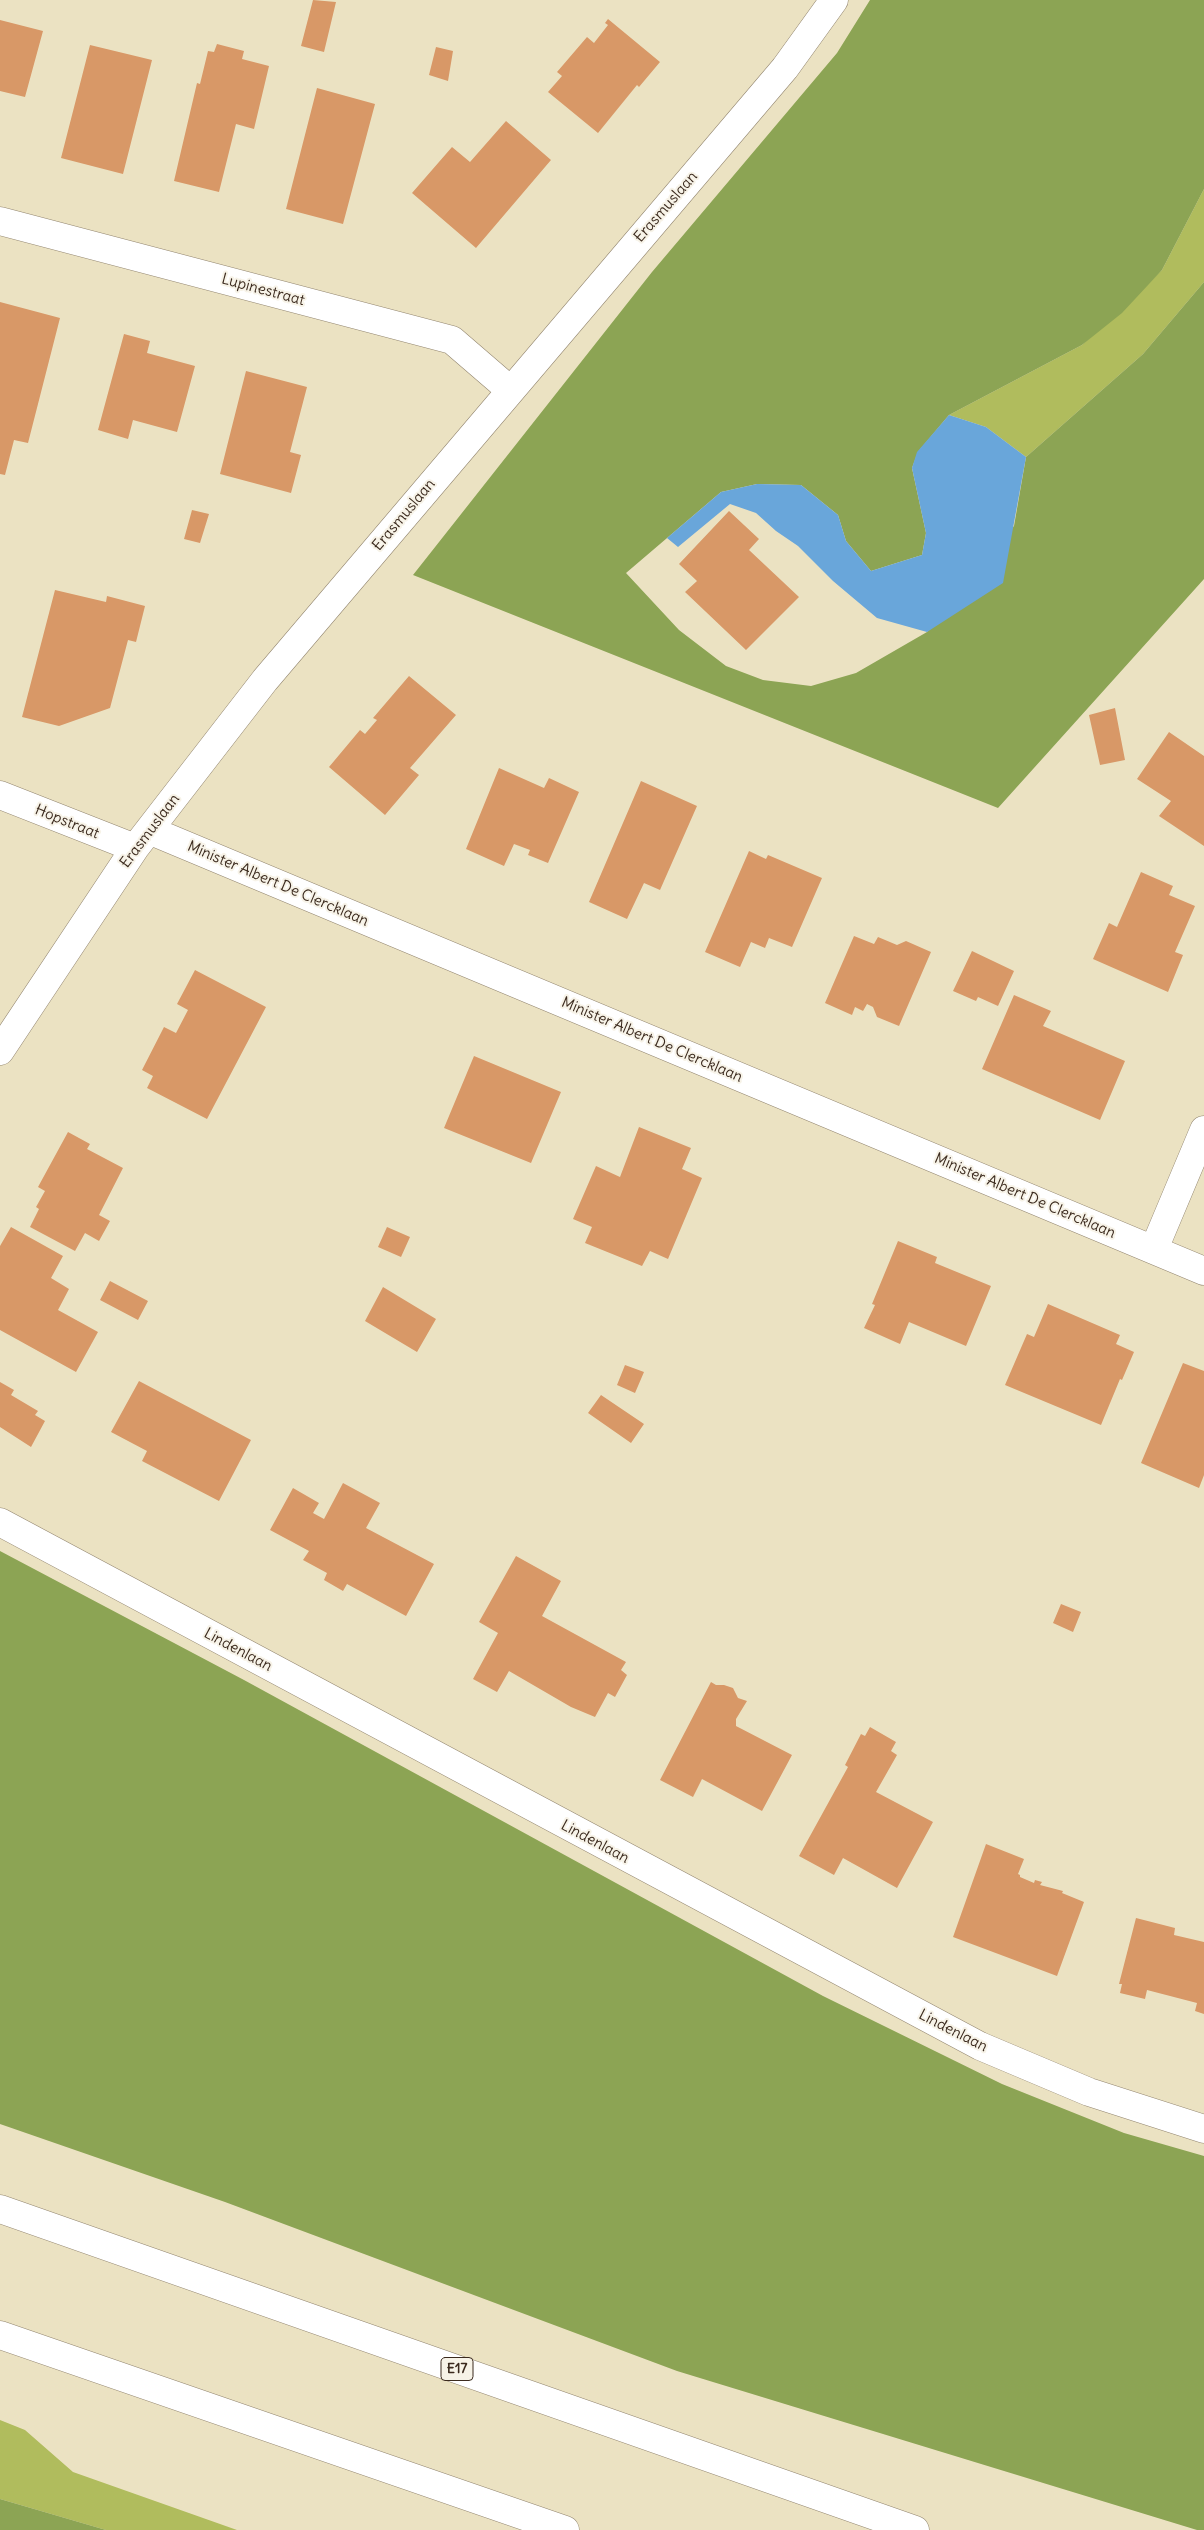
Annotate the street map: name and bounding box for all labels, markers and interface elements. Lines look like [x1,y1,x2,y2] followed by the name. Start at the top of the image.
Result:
[630,168,702,246] street label: Erasmuslaan
[219,270,307,310] street label: Lupinestraat
[369,476,439,554] street label: Erasmuslaan
[116,791,184,871] street label: Erasmuslaan
[32,801,102,843] street label: Hopstraat
[185,838,371,930] street label: Minister Albert De Clercklaan
[559,994,745,1086] street label: Minister Albert De Clercklaan
[932,1150,1118,1242] street label: Minister Albert De Clercklaan
[201,1624,275,1676] street label: Lindenlaan
[558,1816,632,1868] street label: Lindenlaan
[916,2006,990,2056] street label: Lindenlaan
[441,2358,473,2380] road number: E17

